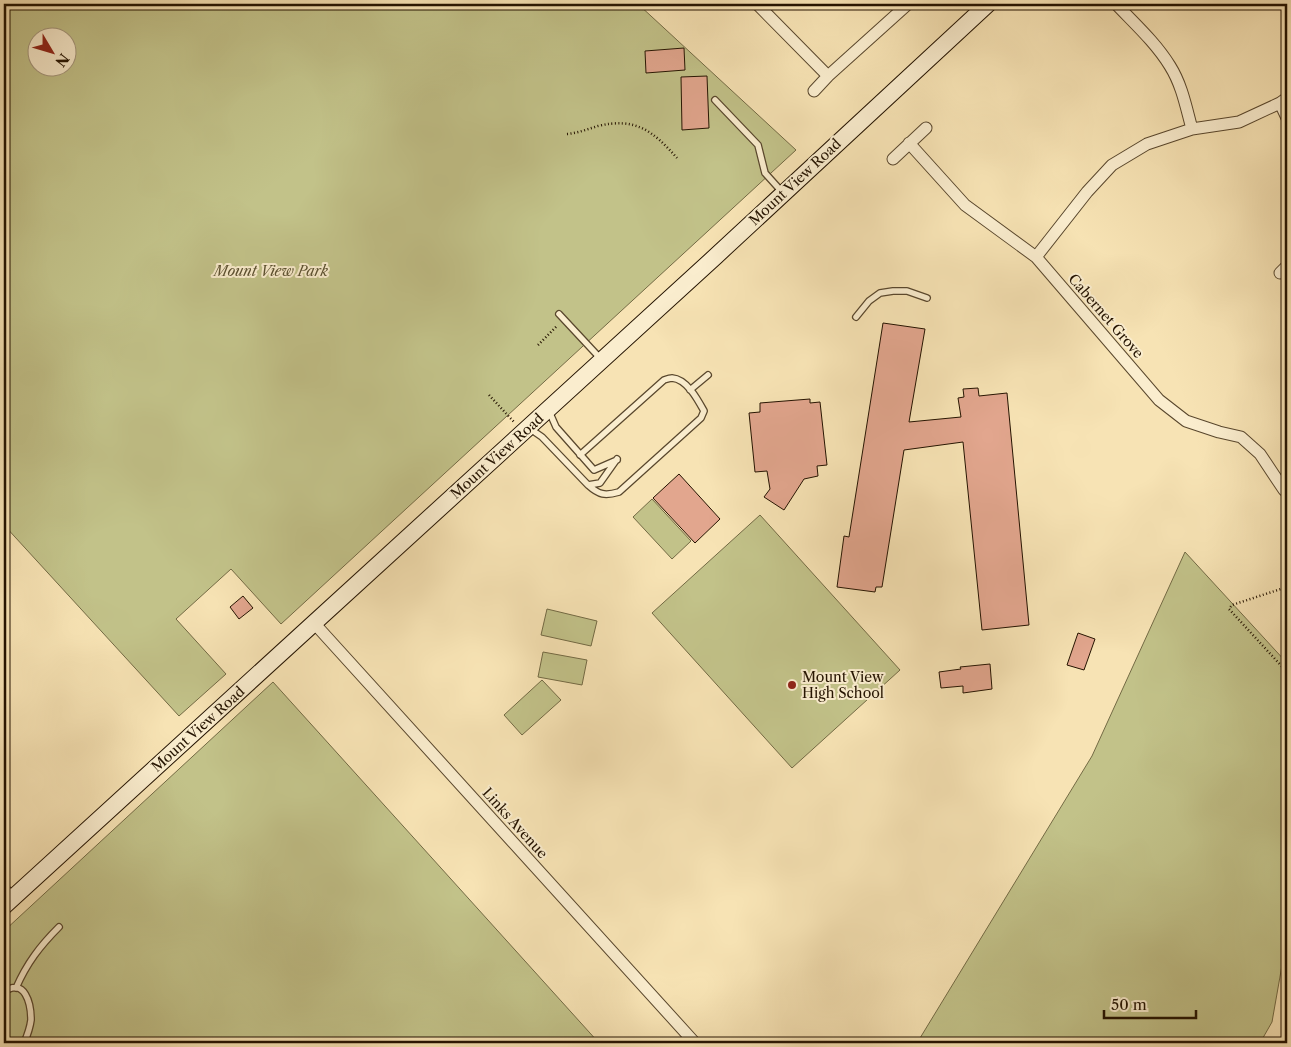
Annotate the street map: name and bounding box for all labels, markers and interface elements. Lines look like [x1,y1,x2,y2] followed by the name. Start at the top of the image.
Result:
[28,28,78,78] north arrow
[51,50,73,70] text: N
[745,134,845,229] street label: Mount View Road
[212,262,329,280] park label: Mount View Park
[1064,270,1148,362] street label: Cabernet Grove
[447,409,548,503] street label: Mount View Road
[802,668,884,702] place label: Mount View High School
[786,679,798,691] marker: Mount View High School
[148,682,249,776] street label: Mount View Road
[478,784,552,862] street label: Links Avenue
[1104,987,1196,1019] scale bar
[1111,995,1147,1014] text: 50 m

